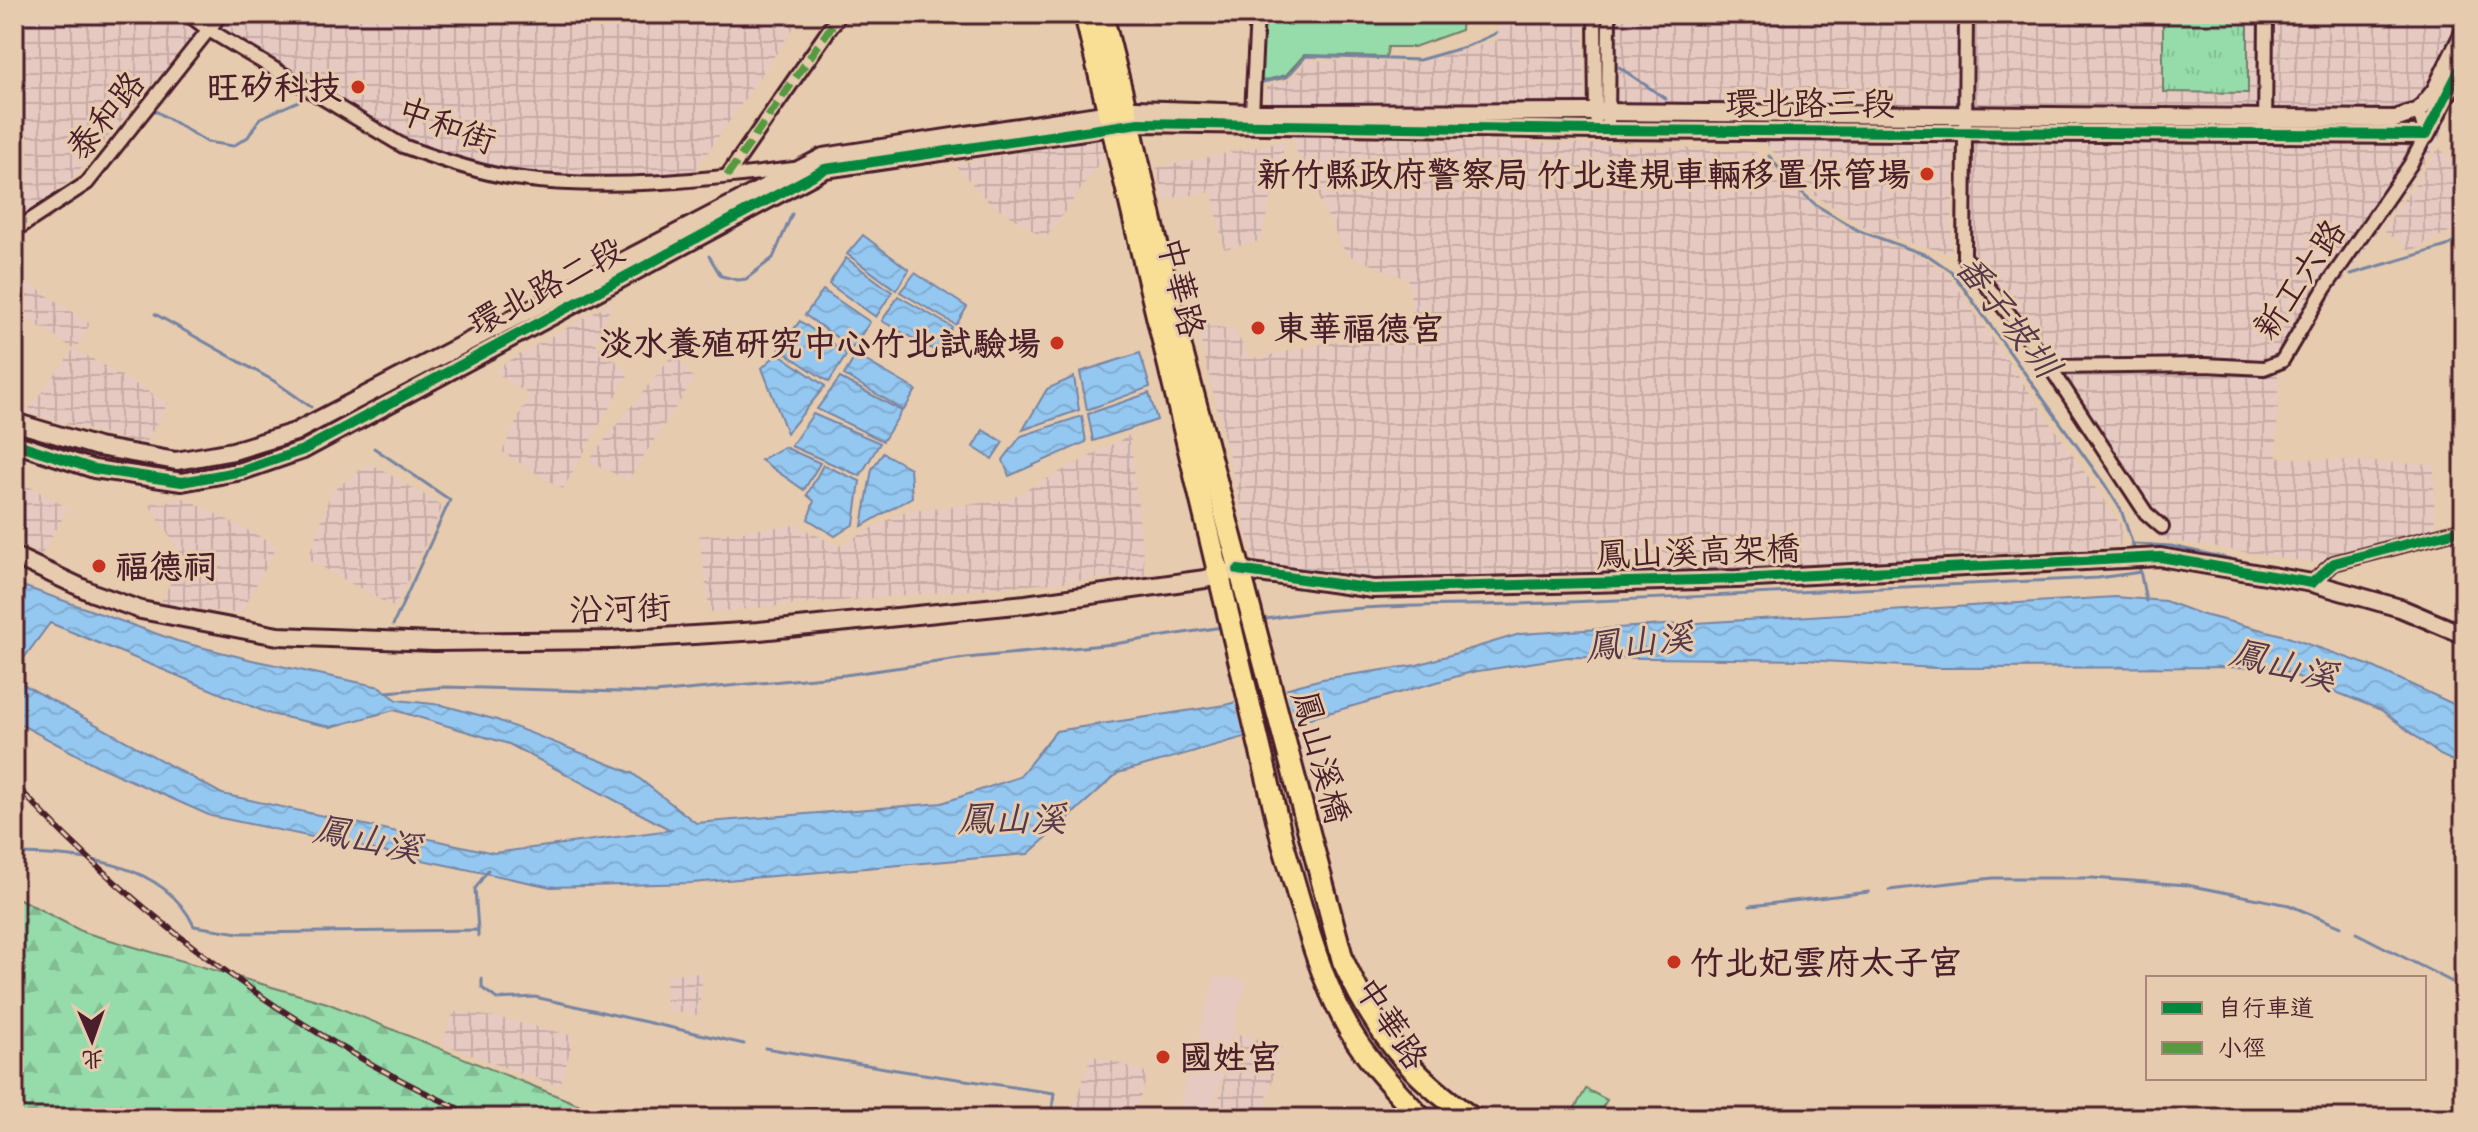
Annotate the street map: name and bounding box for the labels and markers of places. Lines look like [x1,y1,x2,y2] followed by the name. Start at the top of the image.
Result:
[206,66,342,109] place label: 旺矽科技
[349,78,367,96] marker: 旺矽科技
[1257,153,1911,196] place label: 新竹縣政府警察局 竹北違規車輛移置保管場
[1918,165,1936,183] marker: 新竹縣政府警察局 竹北違規車輛移置保管場
[1274,307,1444,350] place label: 東華福德宮
[1249,319,1267,337] marker: 東華福德宮
[599,322,1041,365] place label: 淡水養殖研究中心竹北試驗場
[1048,334,1066,352] marker: 淡水養殖研究中心竹北試驗場
[115,545,217,588] place label: 福德祠
[90,557,108,575] marker: 福德祠
[1690,941,1962,984] place label: 竹北妃雲府太子宮
[1665,953,1683,971] marker: 竹北妃雲府太子宮
[1179,1036,1281,1079] place label: 國姓宫
[1154,1048,1172,1066] marker: 國姓宫

